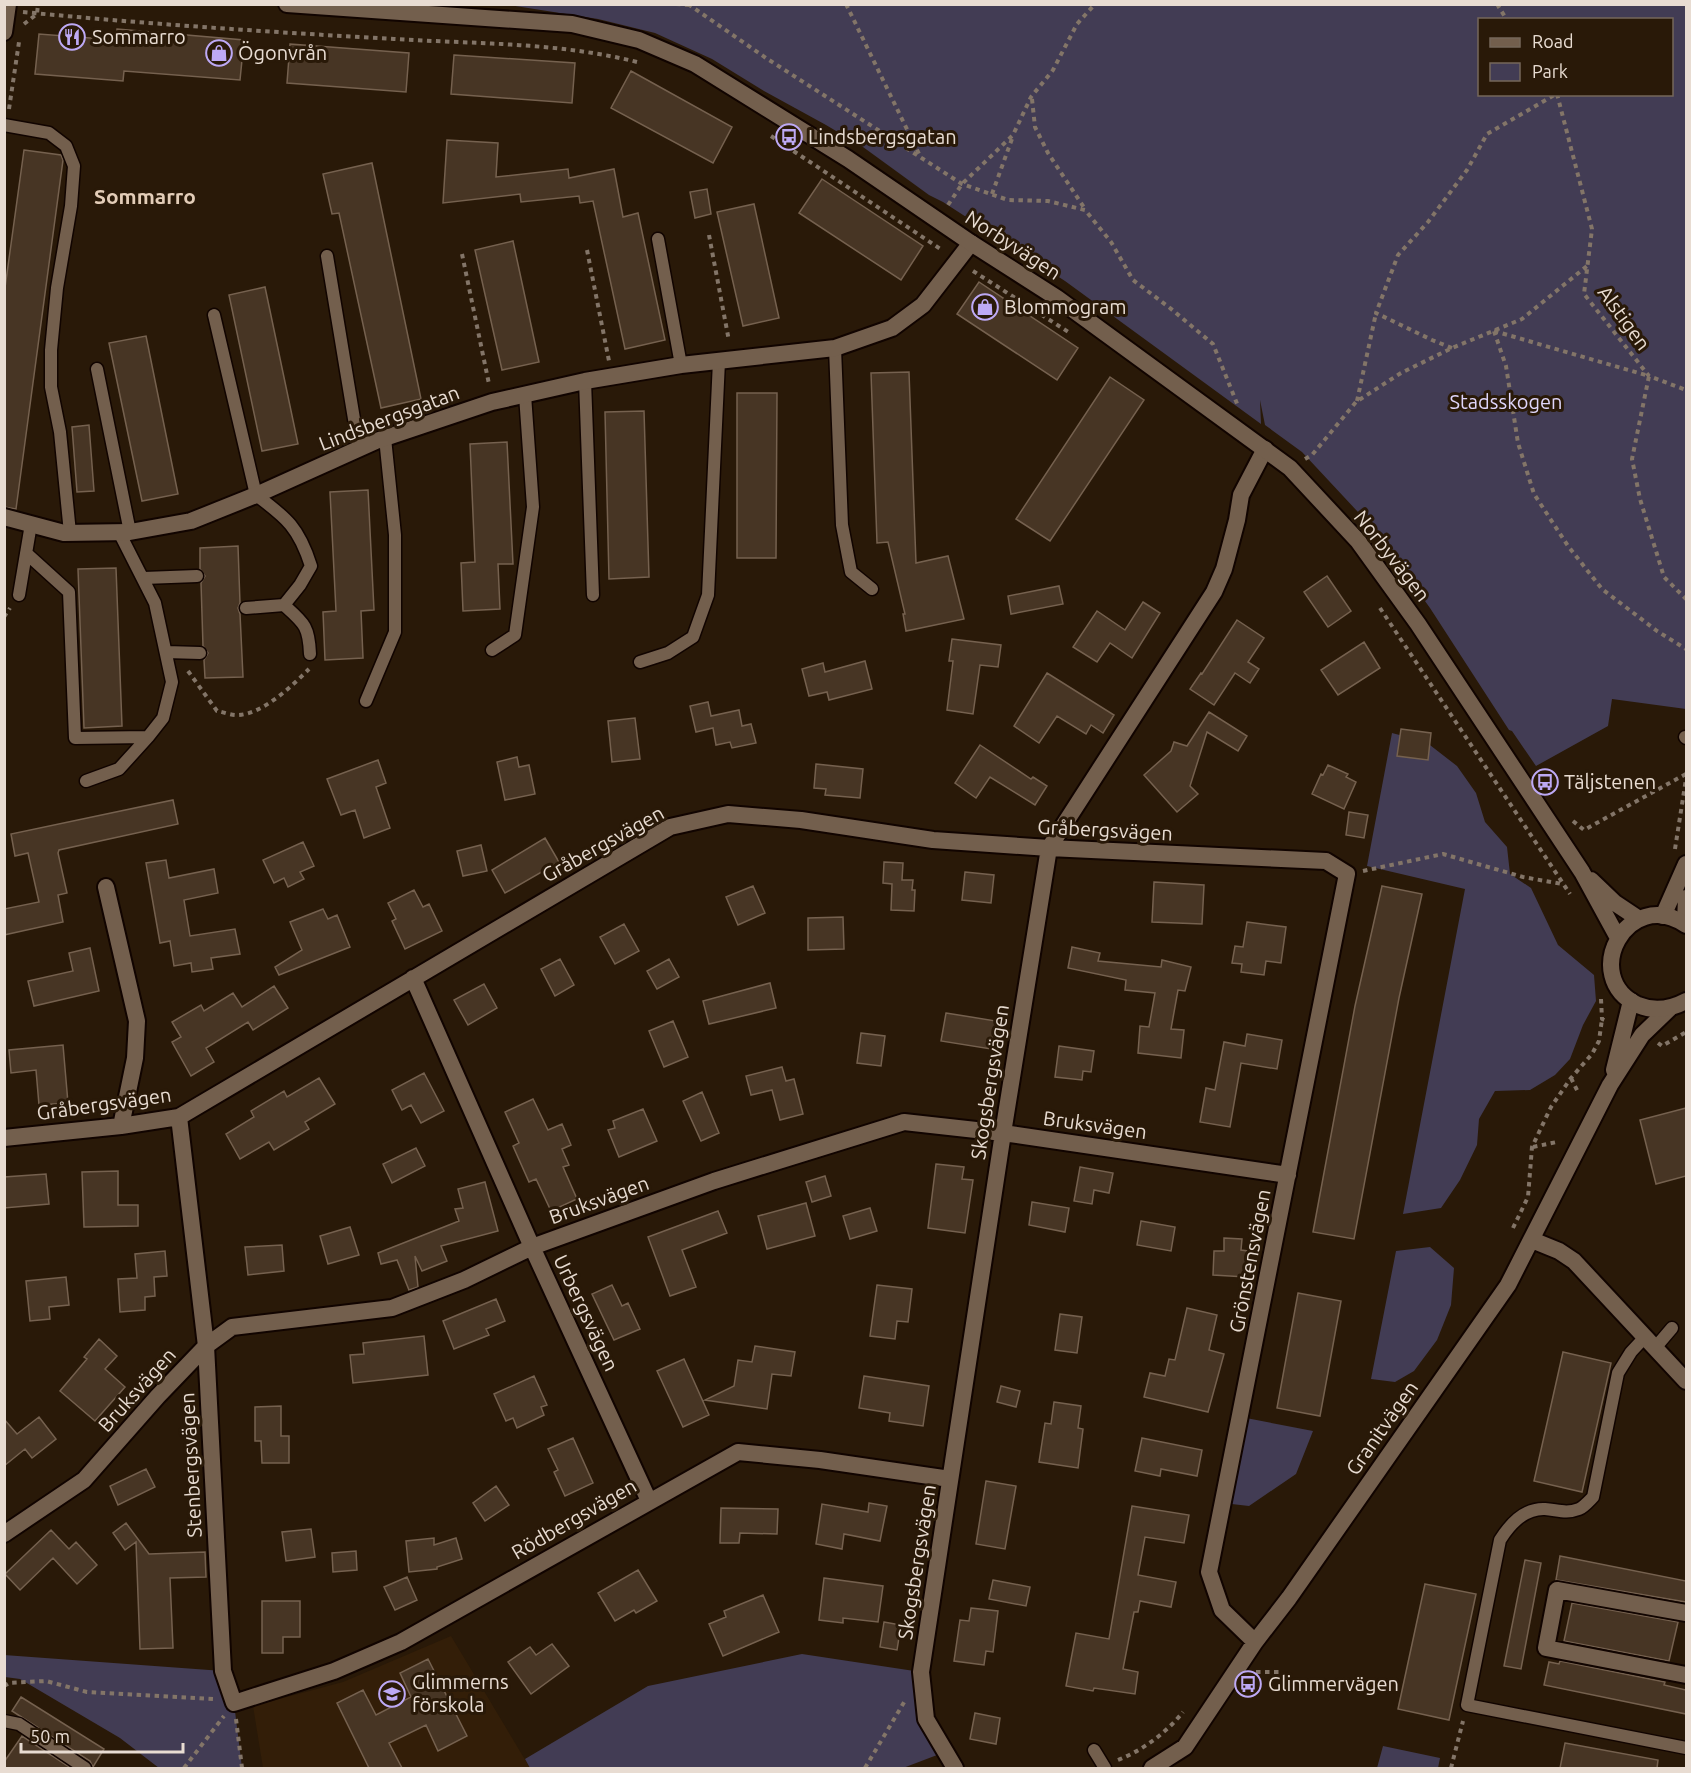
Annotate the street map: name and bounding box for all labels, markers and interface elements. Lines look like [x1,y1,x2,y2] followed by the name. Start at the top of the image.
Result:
[1478,18,1673,96] legend
[57,22,87,52] restaurant icon: Sommarro
[92,25,186,48] place label: Sommarro
[1532,31,1574,51] text: Road
[204,38,234,68] shop icon: Ögonvrån
[238,41,327,64] place label: Ögonvrån
[1532,61,1568,81] text: Park
[774,122,804,152] bus stop icon: Lindsbergsgatan
[808,125,957,148] place label: Lindsbergsgatan
[94,184,196,208] district label: Sommarro
[961,205,1065,284] street label: Norbyvägen
[1593,281,1655,354] street label: Alstigen
[970,292,1000,322] shop icon: Blommogram
[1004,295,1126,318] place label: Blommogram
[315,380,462,455] street label: Lindsbergsgatan
[1450,390,1563,413] park label: Stadsskogen
[1350,506,1435,606] street label: Norbyvägen
[1530,767,1560,797] bus stop icon: Täljstenen
[1564,770,1656,793] place label: Täljstenen
[538,801,668,886] street label: Gråbergsvägen
[1037,814,1173,845] street label: Gråbergsvägen
[966,1003,1013,1161] street label: Skogsbergsvägen
[35,1083,173,1124] street label: Gråbergsvägen
[1042,1106,1148,1143] street label: Bruksvägen
[546,1171,652,1228] street label: Bruksvägen
[1224,1187,1275,1335] street label: Grönstensvägen
[549,1251,623,1375] street label: Urbergsvägen
[93,1343,180,1436] street label: Bruksvägen
[1341,1376,1422,1479] street label: Granitvägen
[175,1392,206,1538] street label: Stenbergsvägen
[507,1474,640,1564] street label: Rödbergsvägen
[893,1483,940,1641] street label: Skogsbergsvägen
[1233,1669,1263,1699] bus stop icon: Glimmervägen
[412,1670,509,1716] place label: Glimmerns förskola
[1268,1672,1399,1695] place label: Glimmervägen
[377,1679,407,1709] school or university icon: Glimmerns förskola
[21,1716,183,1754] scale bar
[30,1726,70,1746] text: 50 m

